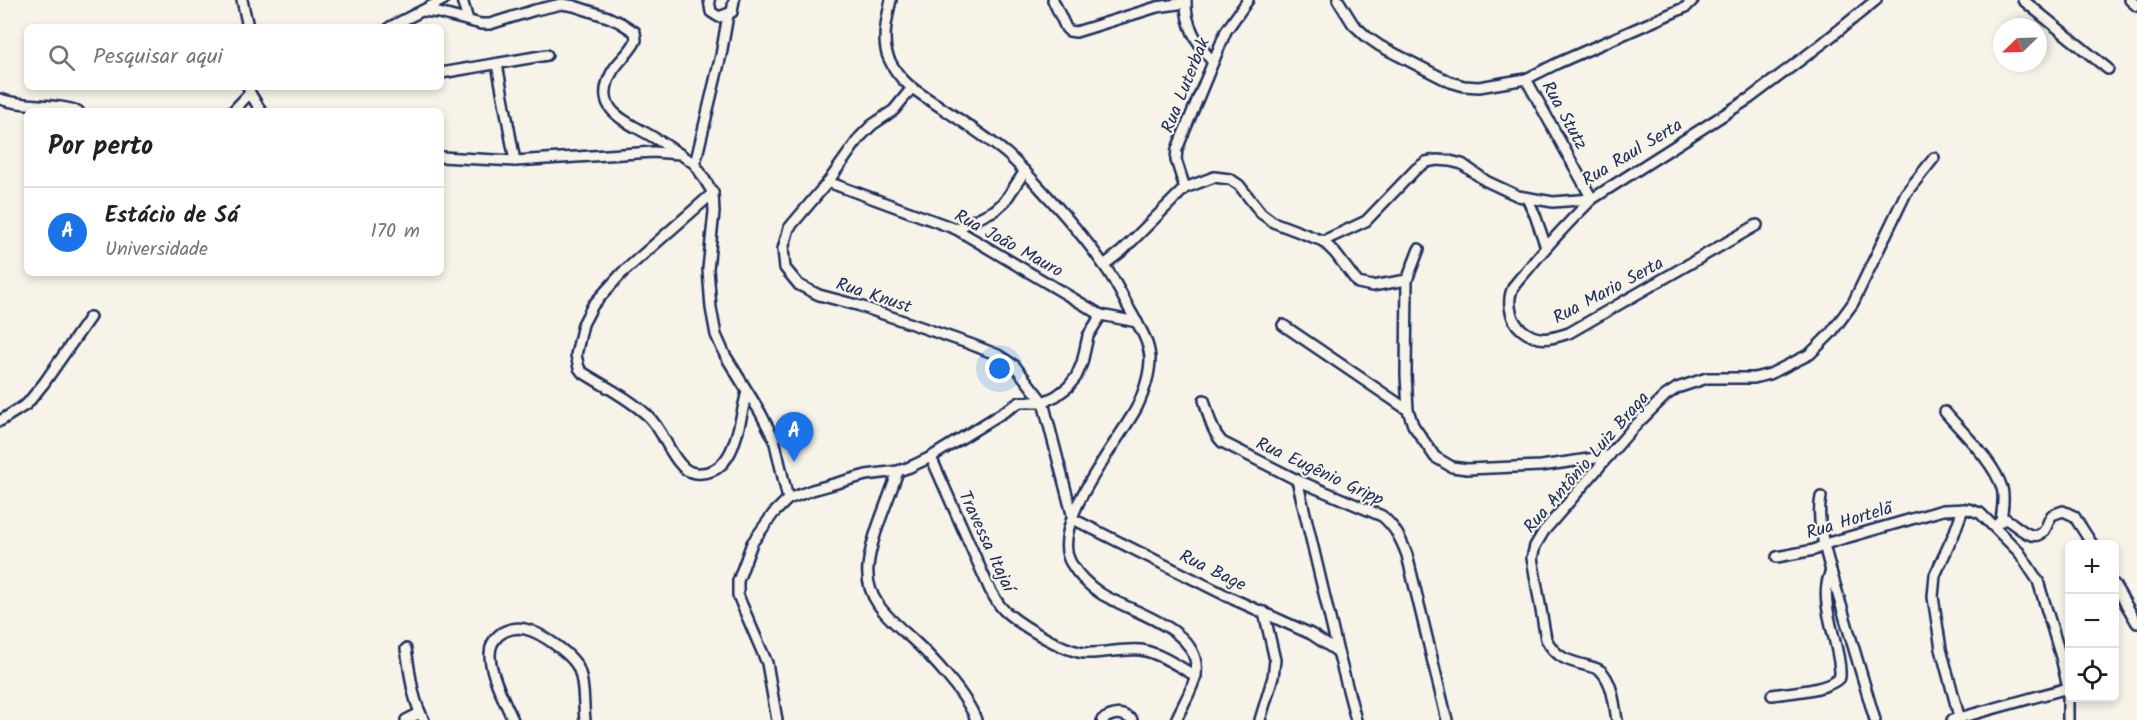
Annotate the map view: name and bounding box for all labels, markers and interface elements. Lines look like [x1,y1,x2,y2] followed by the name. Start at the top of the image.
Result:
[1993,18,2047,72] north arrow
[24,24,444,90] search box
[1154,33,1219,138] street label: Rua Luterbak
[93,40,223,75] text: Pesquisar aqui
[45,41,78,74] icon: search
[1533,76,1595,156] street label: Rua Stutz
[1577,112,1689,195] street label: Rua Raul Serta
[48,126,153,168] text: Por perto
[105,199,238,234] text: Estácio de Sá
[948,202,1068,286] street label: Rua João Mauro
[61,216,74,248] text: A
[371,216,420,248] text: 170 m
[105,234,208,266] text: Universidade
[1548,250,1669,333] street label: Rua Mario Serta
[832,271,916,323] street label: Rua Knust
[985,354,1014,383] your location
[1517,385,1657,541] street label: Rua Antônio Luiz Braga
[774,412,814,462] pin: A
[1251,430,1388,515] street label: Rua Eugênio Gripp
[949,486,1023,600] street label: Travessa Itajaí
[1803,494,1898,548] street label: Rua Hortelã
[2065,540,2119,702] map controls
[2065,540,2119,594] button: +
[1174,543,1251,600] street label: Rua Bage
[2065,594,2119,648] button: −
[2065,648,2119,702] button: locate

